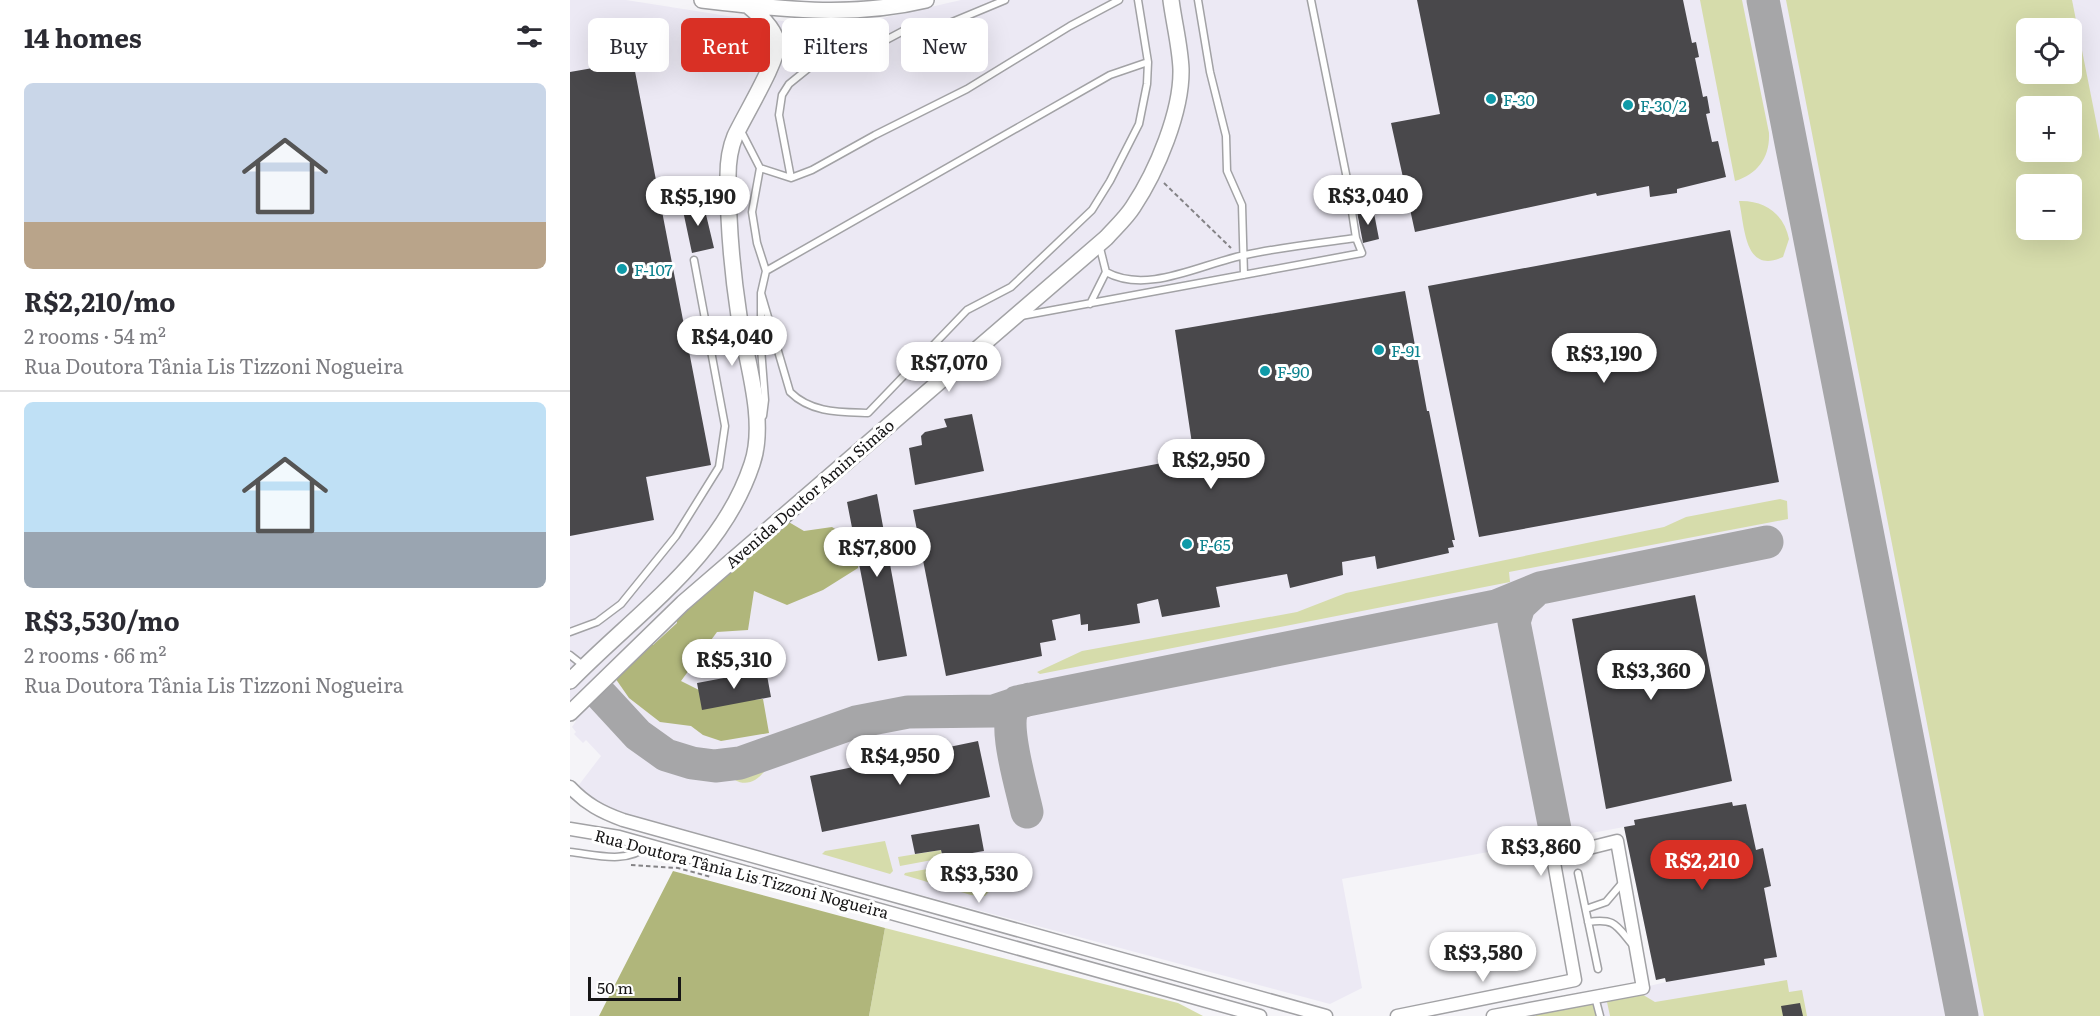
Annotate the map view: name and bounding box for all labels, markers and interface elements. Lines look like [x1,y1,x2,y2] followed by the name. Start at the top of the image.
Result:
[24,17,142,56] text: 14 homes
[588,18,669,72] chip: Buy
[681,18,770,72] chip: Rent
[782,18,889,72] chip: Filters
[901,18,988,72] chip: New
[2016,18,2082,240] map controls
[2016,18,2082,84] button: locate
[513,20,546,53] icon: filters
[1503,87,1535,111] place label: F-30
[1484,92,1498,106] marker: F-30
[1640,93,1687,117] place label: F-30/2
[2016,96,2082,162] button: +
[1621,98,1635,112] marker: F-30/2
[231,122,339,230] icon: home
[2016,174,2082,240] button: −
[1313,175,1423,226] pin: R$3,040
[643,176,753,227] pin: R$5,190
[1327,179,1409,209] text: R$3,040
[660,180,736,210] text: R$5,190
[634,257,673,281] place label: F-107
[615,262,629,276] marker: F-107
[24,281,175,320] text: R$2,210/mo
[677,316,787,367] pin: R$4,040
[24,320,166,350] text: 2 rooms · 54 m²
[691,320,773,350] text: R$4,040
[1549,333,1659,384] pin: R$3,190
[1566,337,1642,367] text: R$3,190
[1391,338,1421,362] place label: F-91
[894,342,1004,393] pin: R$7,070
[1372,343,1386,357] marker: F-91
[910,346,988,376] text: R$7,070
[24,350,404,380] text: Rua Doutora Tânia Lis Tizzoni Nogueira
[1277,359,1309,383] place label: F-90
[1258,364,1272,378] marker: F-90
[719,413,899,573] street label: Avenida Doutor Amin Simão
[1156,439,1266,490] pin: R$2,950
[231,441,339,549] icon: home
[1172,443,1250,473] text: R$2,950
[822,527,932,578] pin: R$7,800
[838,531,916,561] text: R$7,800
[1199,532,1231,556] place label: F-65
[1180,537,1194,551] marker: F-65
[24,600,180,639] text: R$3,530/mo
[24,639,166,669] text: 2 rooms · 66 m²
[679,639,789,690] pin: R$5,310
[696,643,772,673] text: R$5,310
[1596,650,1706,701] pin: R$3,360
[1611,654,1691,684] text: R$3,360
[24,669,404,699] text: Rua Doutora Tânia Lis Tizzoni Nogueira
[845,735,955,786] pin: R$4,950
[860,739,940,769] text: R$4,950
[592,822,892,924] street label: Rua Doutora Tânia Lis Tizzoni Nogueira
[1486,826,1596,877] pin: R$3,860
[1501,830,1581,860] text: R$3,860
[1647,840,1757,891] pin: R$2,210
[1664,844,1740,874] text: R$2,210
[924,853,1034,904] pin: R$3,530
[940,857,1018,887] text: R$3,530
[1428,932,1538,983] pin: R$3,580
[1443,936,1523,966] text: R$3,580
[588,974,681,1002] scale bar
[597,975,633,999] text: 50 m

